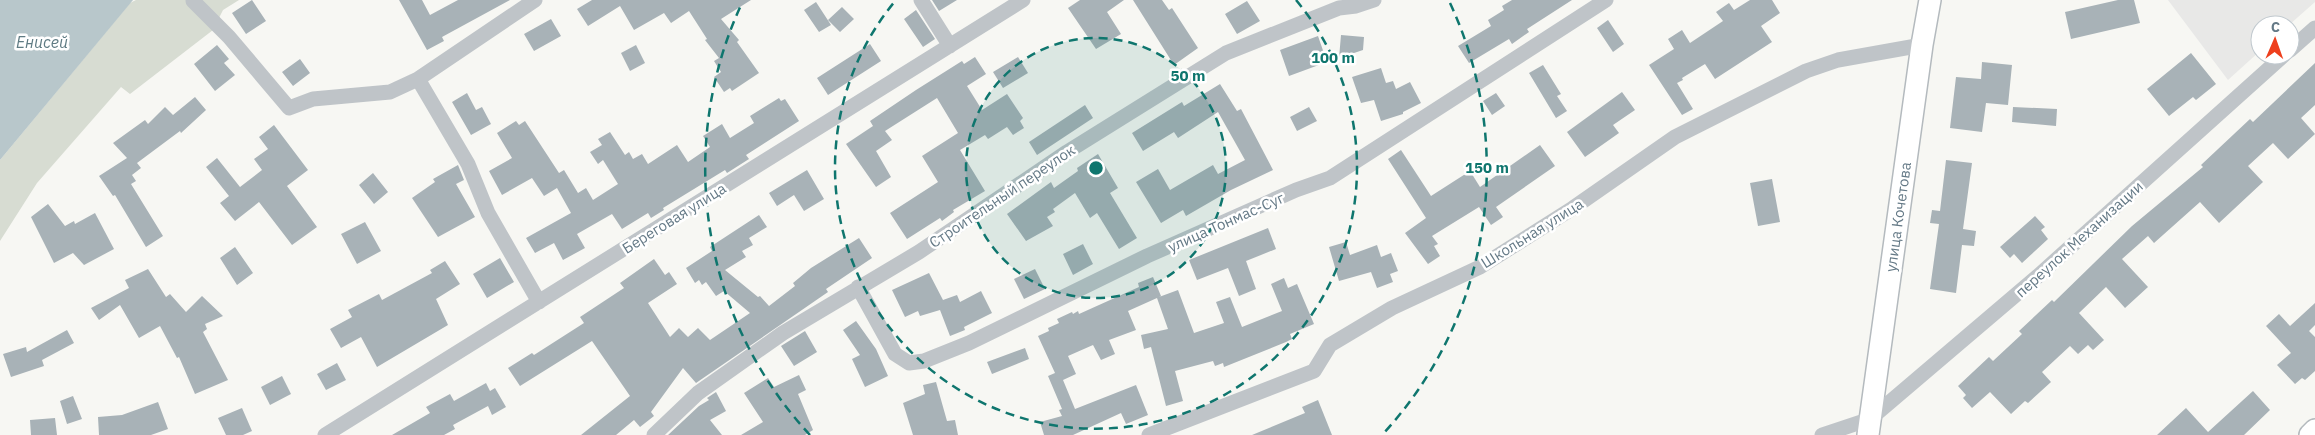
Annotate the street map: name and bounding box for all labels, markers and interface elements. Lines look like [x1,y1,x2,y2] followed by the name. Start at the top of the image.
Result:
[2250,15,2300,65] north arrow
[2271,18,2280,36] text: С
[16,32,68,52] water label: Енисей
[1311,48,1355,67] text: 100 m
[1171,66,1205,85] text: 50 m
[925,140,1079,252] street label: Строительный переулок
[1465,158,1509,177] text: 150 m
[1087,159,1105,177] centre of rings
[1881,161,1915,273] street label: улица Кочетова
[2011,177,2147,301] street label: переулок Механизации
[619,178,729,258] street label: Береговая улица
[1165,188,1288,256] street label: улица Тонмас-Суг
[1477,194,1587,272] street label: Школьная улица

